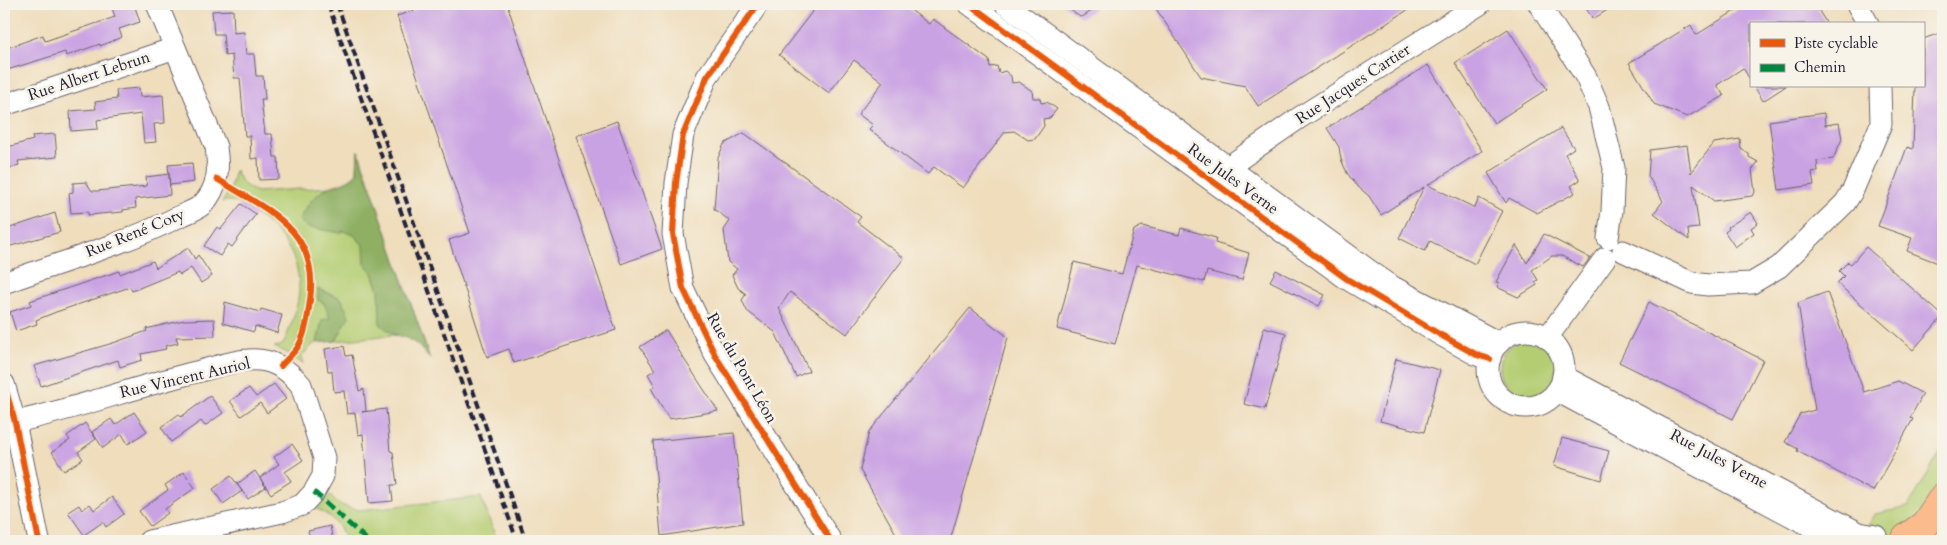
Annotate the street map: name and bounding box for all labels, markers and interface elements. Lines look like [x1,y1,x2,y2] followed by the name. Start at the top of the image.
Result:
[1750,22,1924,88] legend
[1794,33,1878,53] text: Piste cyclable
[1291,38,1415,129] street label: Rue Jacques Cartier
[25,46,153,106] street label: Rue Albert Lebrun
[1794,57,1846,77] text: Chemin
[1183,138,1283,220] street label: Rue Jules Verne
[82,203,188,263] street label: Rue René Coty
[701,309,783,427] street label: Rue du Pont Léon
[118,352,252,404] street label: Rue Vincent Auriol
[1666,424,1772,494] street label: Rue Jules Verne

